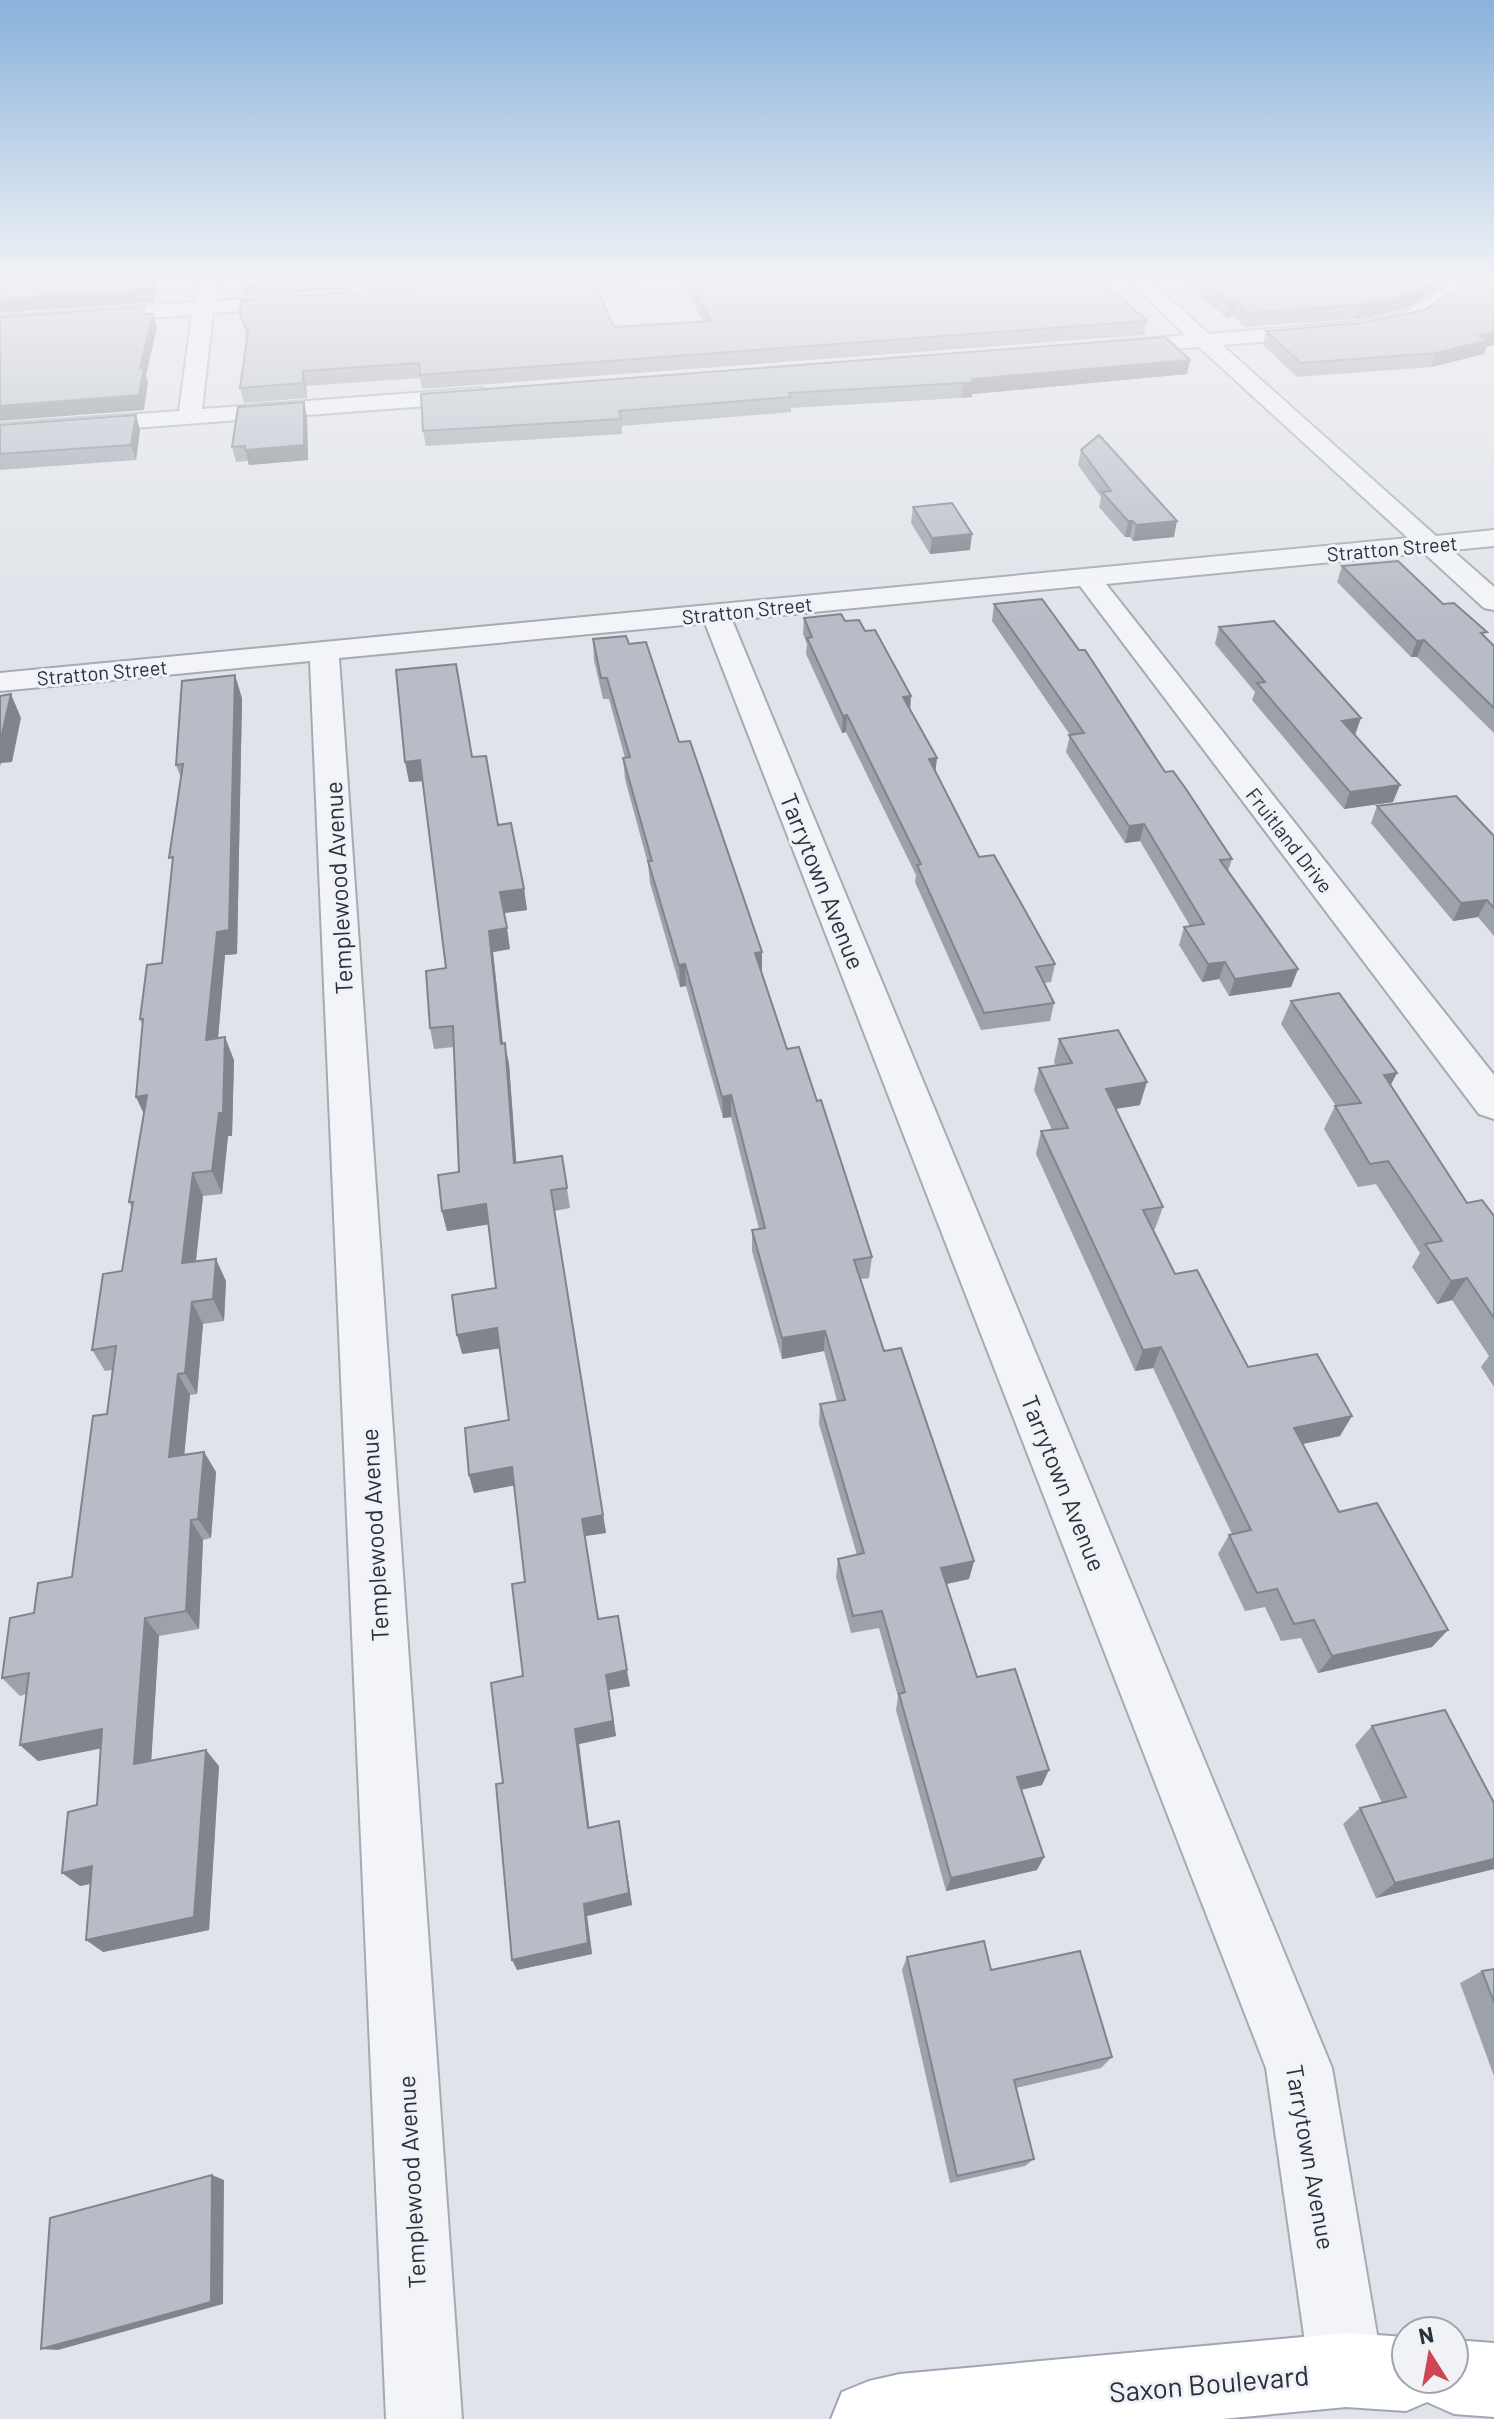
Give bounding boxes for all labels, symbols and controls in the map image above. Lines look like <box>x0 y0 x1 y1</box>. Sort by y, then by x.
street label: Stratton Street <box>1326 530 1458 566</box>
street label: Stratton Street <box>681 591 813 629</box>
street label: Stratton Street <box>36 654 168 690</box>
street label: Templewood Avenue <box>318 781 358 995</box>
street label: Fruitland Drive <box>1242 783 1338 897</box>
street label: Tarrytown Avenue <box>775 789 871 973</box>
street label: Tarrytown Avenue <box>1016 1391 1112 1575</box>
street label: Templewood Avenue <box>354 1428 394 1642</box>
street label: Tarrytown Avenue <box>1280 2062 1342 2252</box>
street label: Templewood Avenue <box>391 2075 431 2289</box>
north arrow <box>1390 2315 1470 2395</box>
text: N <box>1416 2320 1436 2349</box>
street label: Saxon Boulevard <box>1108 2357 1310 2409</box>

